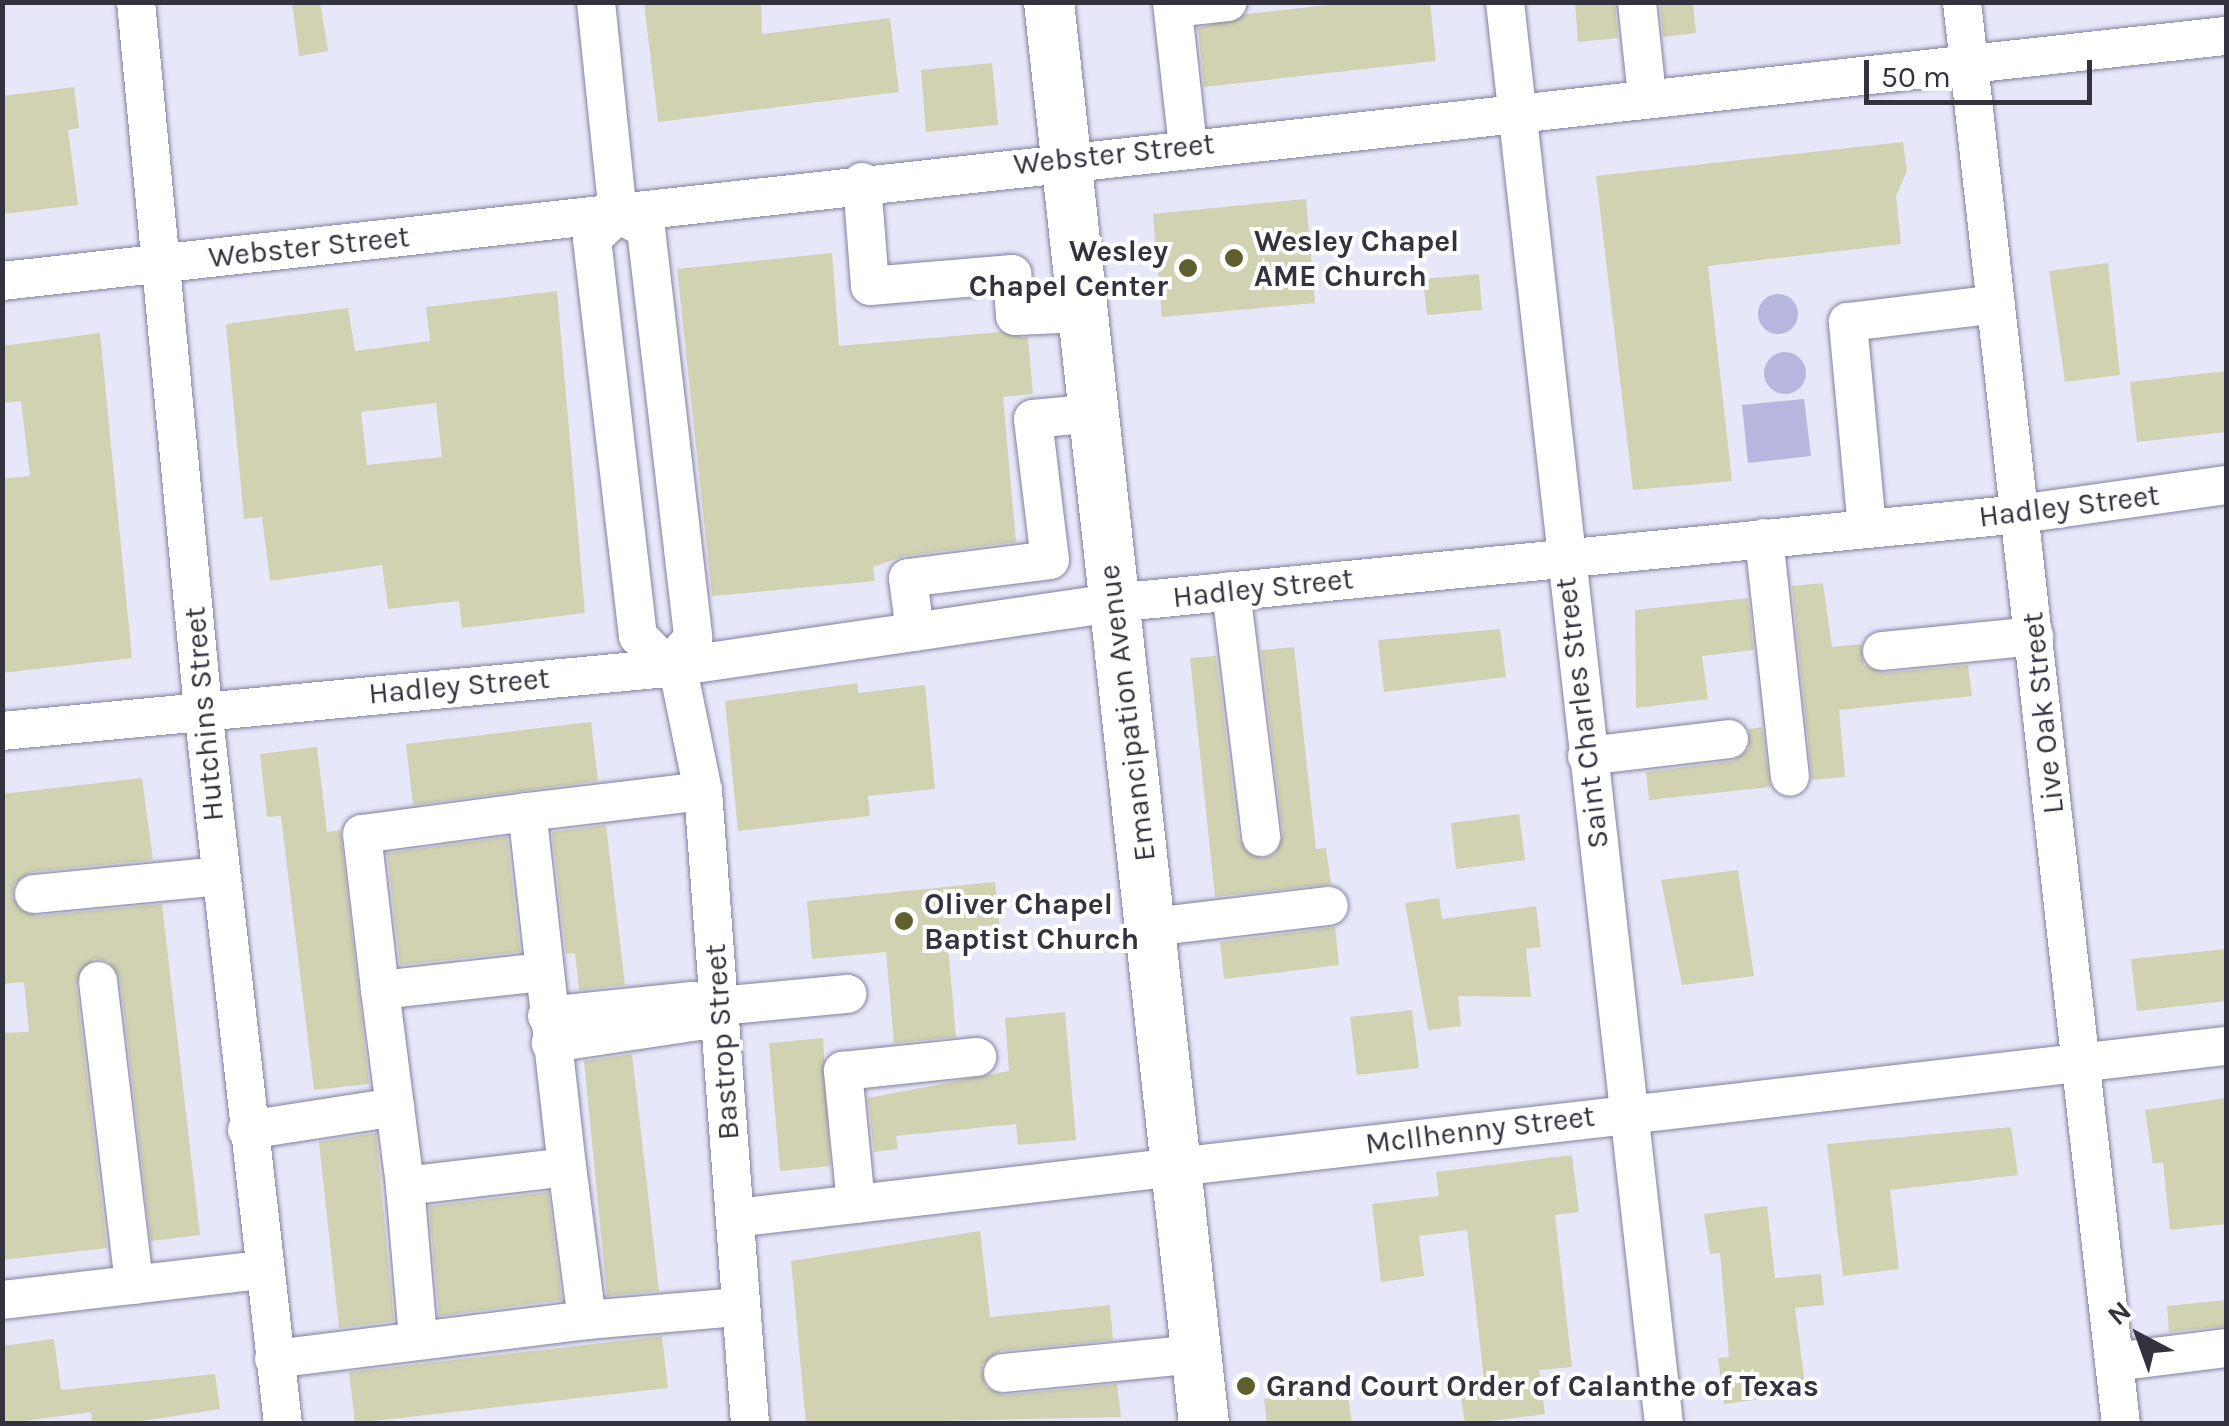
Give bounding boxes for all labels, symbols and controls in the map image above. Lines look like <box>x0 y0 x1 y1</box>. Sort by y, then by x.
scale bar <box>1869 40 2096 102</box>
text: 50 m <box>1881 59 1951 95</box>
street label: Webster Street <box>1012 126 1216 182</box>
street label: Webster Street <box>207 219 411 275</box>
place label: Wesley Chapel AME Church <box>1254 223 1459 294</box>
place label: Wesley Chapel Center <box>969 233 1168 304</box>
marker: Wesley Chapel AME Church <box>1223 247 1245 269</box>
marker: Wesley Chapel Center <box>1177 257 1199 279</box>
street label: Hadley Street <box>1977 477 2161 535</box>
street label: Hadley Street <box>1171 561 1355 615</box>
street label: Emancipation Avenue <box>1091 563 1163 863</box>
street label: Saint Charles Street <box>1547 575 1617 851</box>
street label: Hutchins Street <box>177 605 231 823</box>
street label: Live Oak Street <box>2014 610 2072 816</box>
street label: Hadley Street <box>367 660 551 712</box>
place label: Oliver Chapel Baptist Church <box>924 886 1139 956</box>
marker: Oliver Chapel Baptist Church <box>893 910 915 932</box>
street label: Bastrop Street <box>697 943 747 1141</box>
street label: McIlhenny Street <box>1363 1098 1597 1162</box>
north arrow <box>2089 1286 2189 1386</box>
text: N <box>2101 1294 2137 1332</box>
place label: Grand Court Order of Calanthe of Texas <box>1266 1368 1819 1404</box>
marker: Grand Court Order of Calanthe of Texas <box>1235 1375 1257 1397</box>

